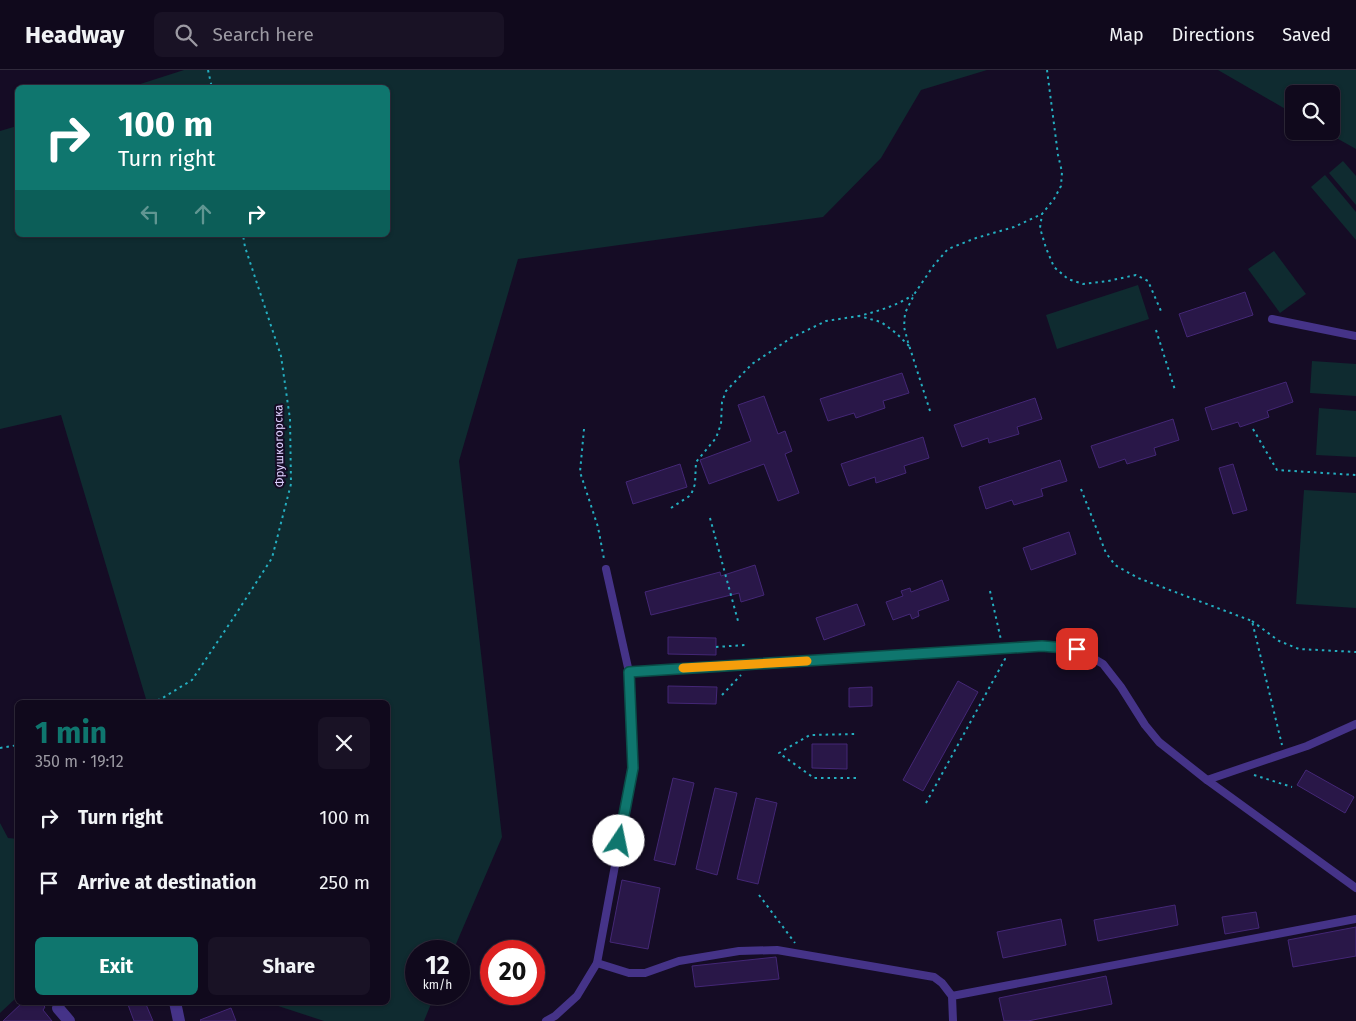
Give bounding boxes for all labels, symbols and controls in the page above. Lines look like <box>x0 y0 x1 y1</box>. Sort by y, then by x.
search box <box>154 12 504 57</box>
text: Headway <box>25 21 124 49</box>
icon: search <box>172 21 200 49</box>
text: Search here <box>212 23 314 46</box>
text: Map <box>1109 24 1144 46</box>
text: Directions <box>1172 24 1254 46</box>
text: Saved <box>1282 24 1331 46</box>
map controls <box>1285 85 1340 140</box>
button: search <box>1285 85 1340 140</box>
text: 100 m <box>118 103 213 145</box>
icon: right <box>35 105 100 170</box>
text: Turn right <box>118 145 215 172</box>
icon: left <box>136 200 164 228</box>
icon: ahead <box>189 200 217 228</box>
icon: right <box>242 200 270 228</box>
street label: Фрушкогорска <box>271 404 287 488</box>
pin <box>1056 628 1098 670</box>
icon: arrive <box>1063 635 1091 663</box>
text: 1 min <box>35 715 107 751</box>
button: close <box>318 717 370 769</box>
text: 350 m · 19:12 <box>35 752 124 771</box>
icon: right <box>35 804 63 832</box>
text: Turn right <box>78 806 163 829</box>
text: 100 m <box>319 806 370 829</box>
position arrow <box>592 814 644 866</box>
icon: arrive <box>35 869 63 897</box>
text: Arrive at destination <box>78 871 257 894</box>
text: 250 m <box>319 871 370 894</box>
button: Exit <box>35 937 198 995</box>
button: Share <box>208 937 370 995</box>
speed limit sign: 20 <box>480 940 545 1005</box>
text: 12 <box>425 951 450 981</box>
text: km/h <box>423 978 452 992</box>

